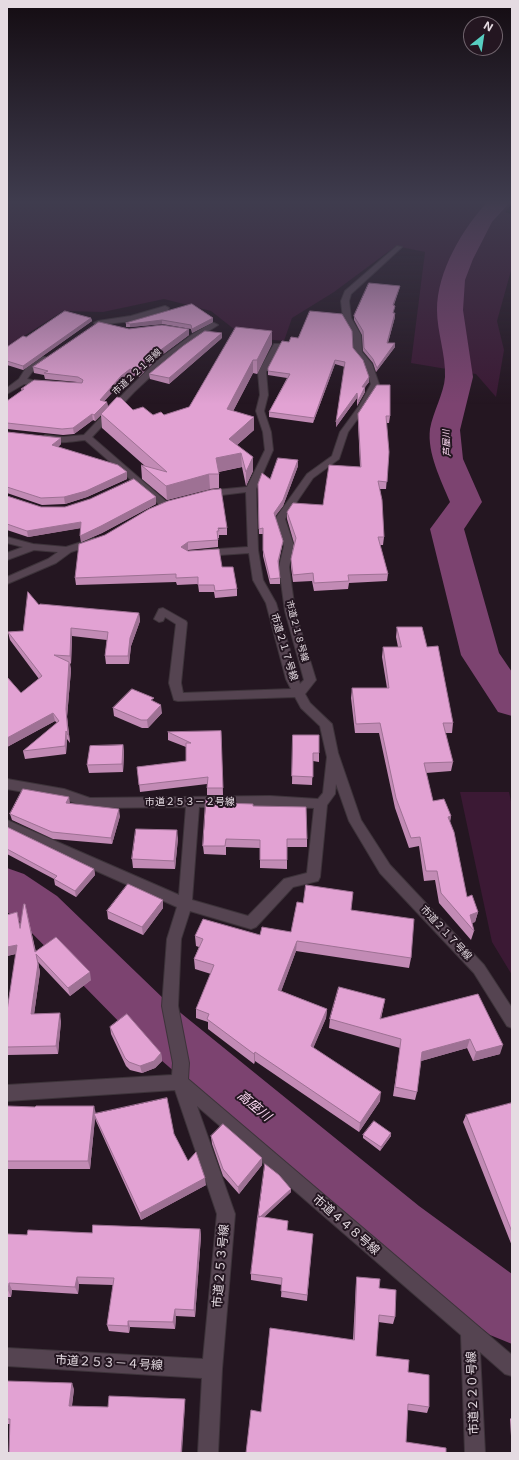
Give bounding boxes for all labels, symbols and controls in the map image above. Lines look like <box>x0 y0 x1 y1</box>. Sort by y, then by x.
north arrow <box>463 16 503 56</box>
text: N <box>481 18 496 35</box>
street label: 市道２２１号線 <box>110 347 164 397</box>
water label: 芦屋川 <box>441 429 453 457</box>
street label: 市道２１８号線 <box>284 599 310 663</box>
street label: 市道２１７号線 <box>268 612 300 682</box>
street label: 市道２５３－２号線 <box>145 796 235 808</box>
street label: 市道２１７号線 <box>418 903 474 963</box>
water label: 高座川 <box>234 1087 274 1125</box>
street label: 市道４４８号線 <box>310 1192 382 1258</box>
street label: 市道２５３号線 <box>210 1224 232 1308</box>
street label: 市道２２０号線 <box>464 1351 482 1435</box>
street label: 市道２５３－４号線 <box>55 1353 163 1373</box>

